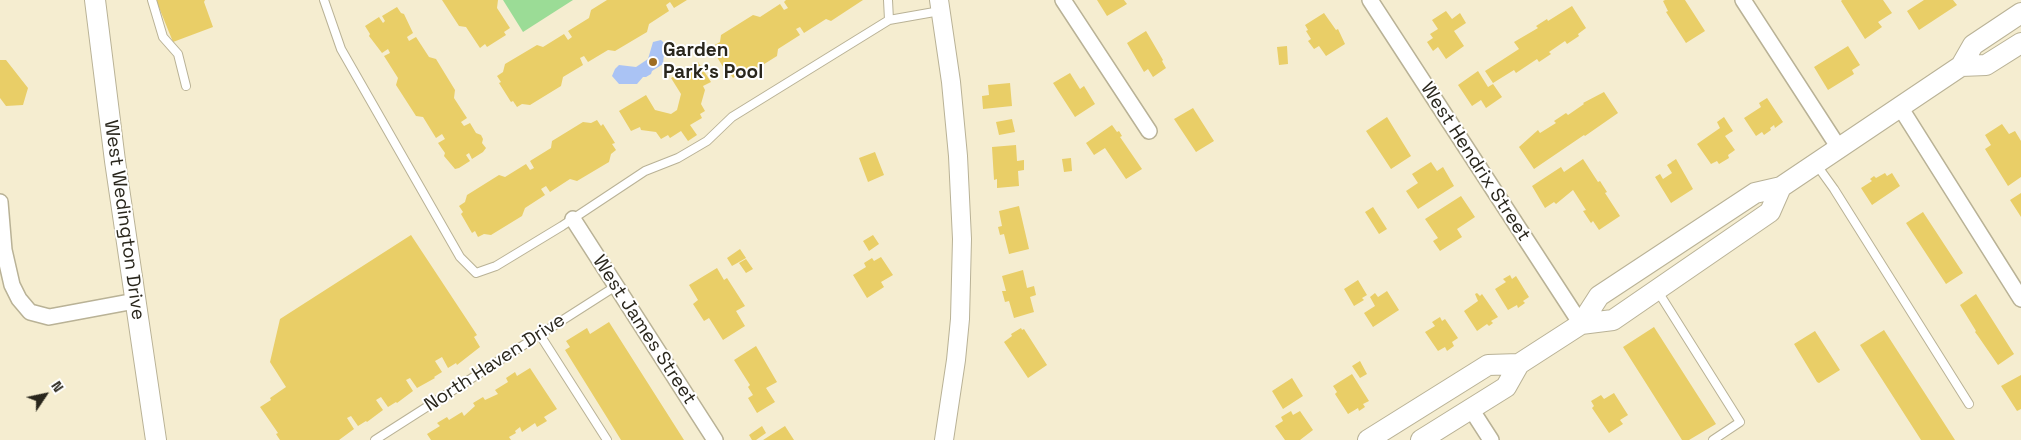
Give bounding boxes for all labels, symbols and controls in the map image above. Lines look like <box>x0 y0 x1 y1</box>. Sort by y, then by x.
place label: Garden Park's Pool <box>663 40 763 84</box>
marker: Garden Park's Pool <box>647 56 659 68</box>
street label: West Hendrix Street <box>1415 78 1535 246</box>
street label: West Wedington Drive <box>99 119 149 321</box>
street label: West James Street <box>587 251 701 409</box>
street label: North Haven Drive <box>421 309 569 417</box>
north arrow <box>20 370 70 420</box>
text: N <box>47 378 68 396</box>

